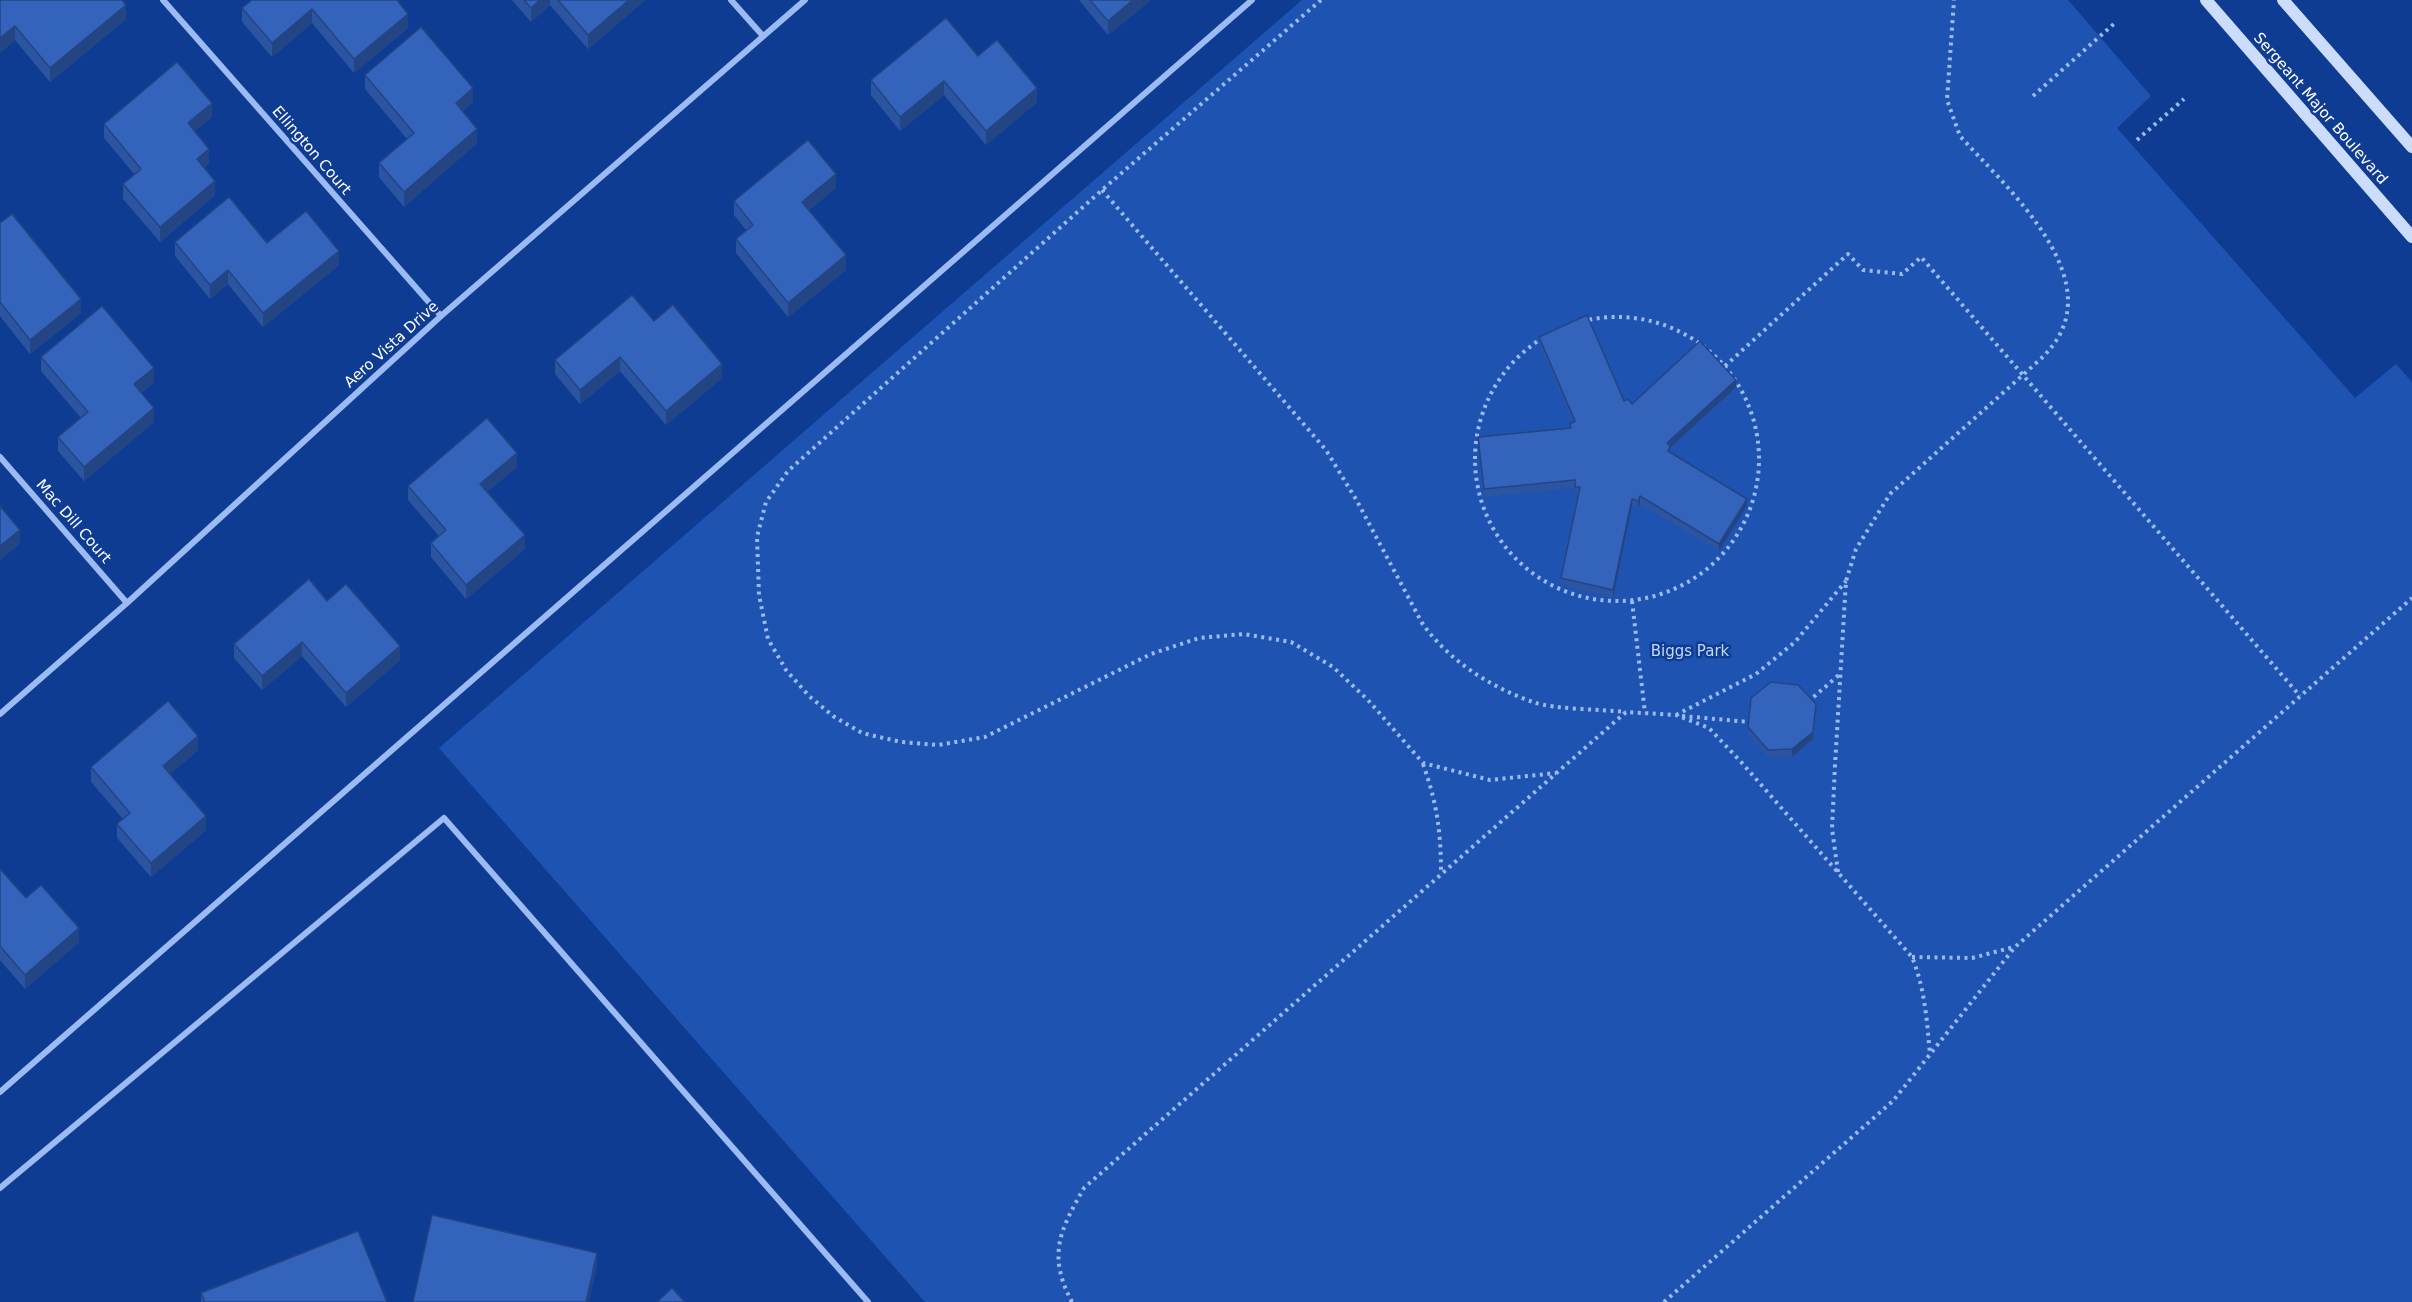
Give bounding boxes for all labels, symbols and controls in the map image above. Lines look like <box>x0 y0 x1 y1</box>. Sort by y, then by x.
street label: Sergeant Major Boulevard <box>2249 30 2391 188</box>
street label: Ellington Court <box>268 103 354 199</box>
street label: Aero Vista Drive <box>341 298 443 392</box>
street label: Mac Dill Court <box>32 476 114 568</box>
park label: Biggs Park <box>1651 643 1729 661</box>

